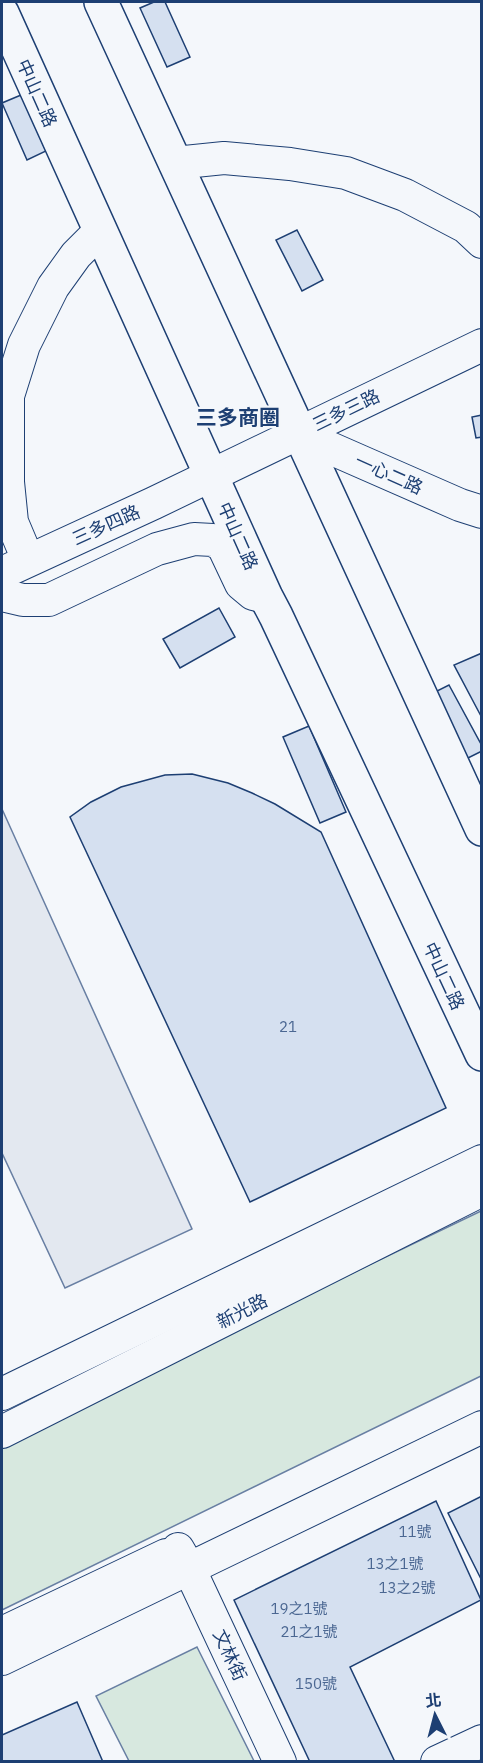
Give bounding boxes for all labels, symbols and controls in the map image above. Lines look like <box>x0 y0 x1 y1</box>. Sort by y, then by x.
street label: 中山二路 <box>12 55 62 131</box>
street label: 三多三路 <box>309 384 383 436</box>
district label: 三多商圈 <box>196 403 280 431</box>
street label: 一心二路 <box>351 449 427 499</box>
street label: 中山二路 <box>213 498 263 574</box>
street label: 三多四路 <box>68 500 144 550</box>
street label: 中山二路 <box>418 939 470 1013</box>
house number: 21 <box>279 1017 297 1036</box>
street label: 新光路 <box>213 1288 271 1334</box>
house number: 11號 <box>398 1522 432 1541</box>
house number: 13之1號 <box>366 1554 424 1573</box>
house number: 13之2號 <box>378 1578 436 1597</box>
house number: 19之1號 <box>270 1599 328 1618</box>
house number: 21之1號 <box>280 1622 338 1641</box>
street label: 文林街 <box>208 1626 252 1684</box>
house number: 150號 <box>295 1674 337 1693</box>
north arrow <box>405 1685 465 1745</box>
text: 北 <box>424 1689 442 1711</box>

